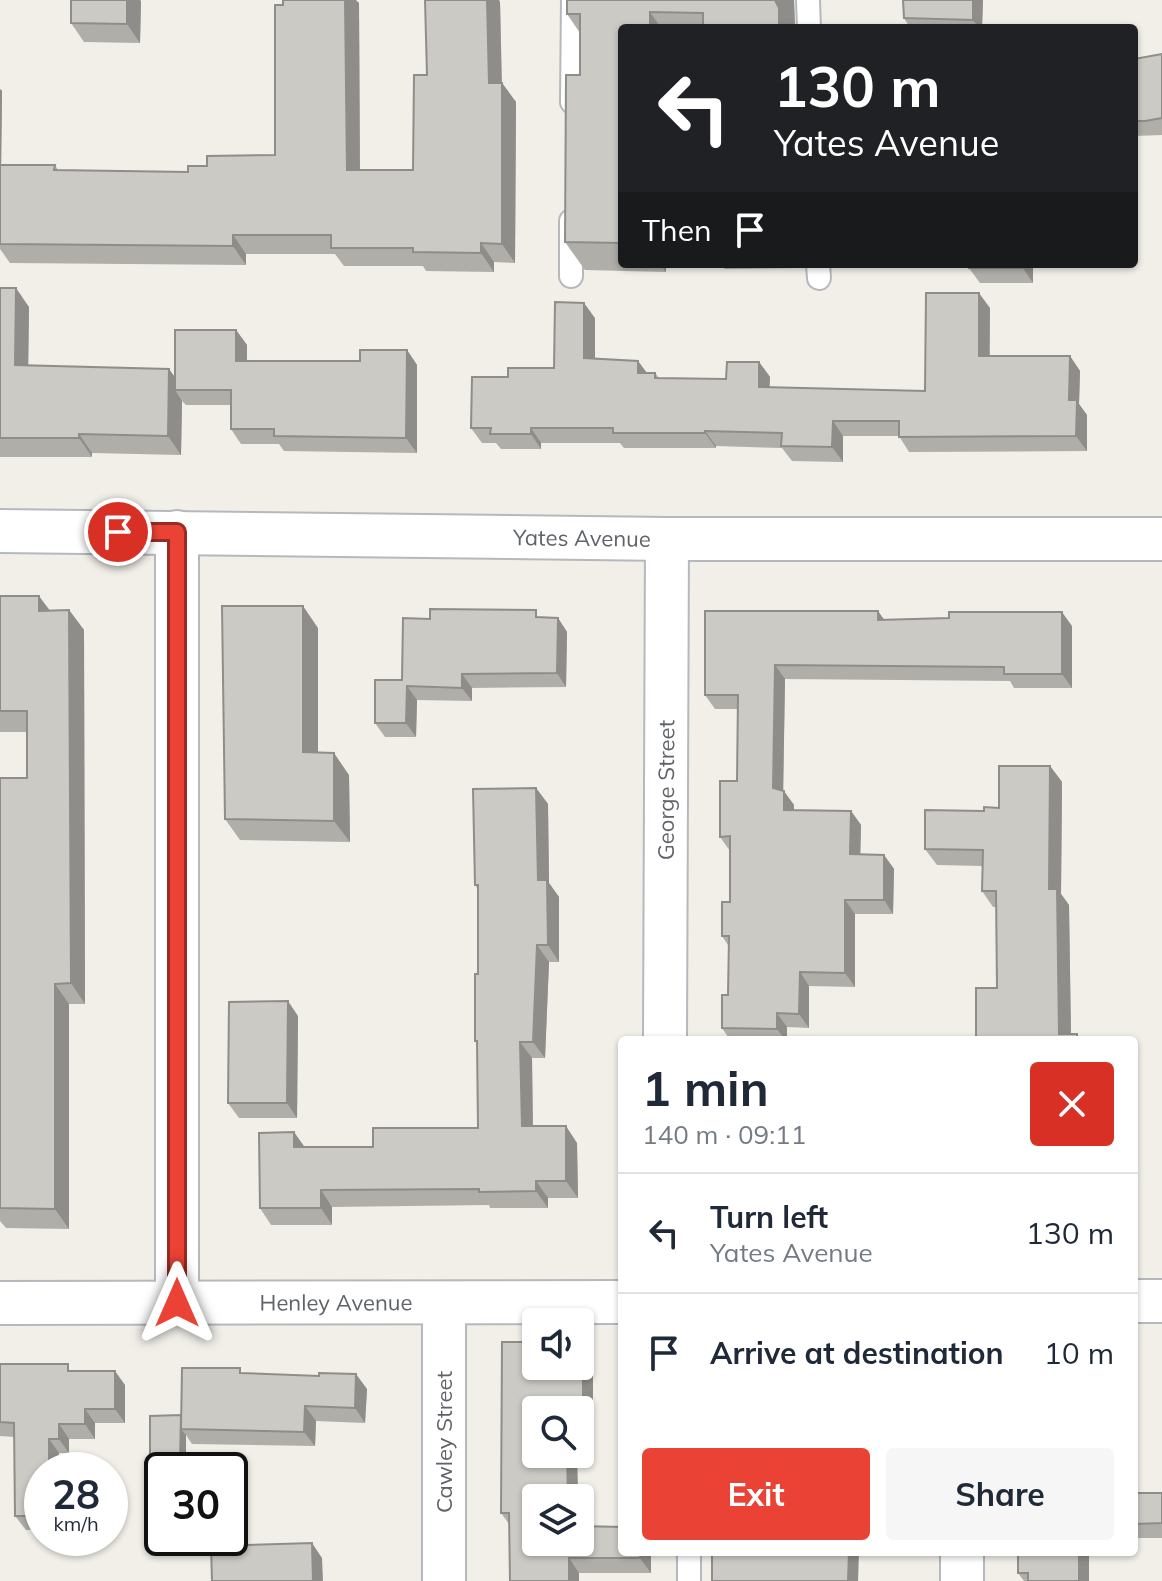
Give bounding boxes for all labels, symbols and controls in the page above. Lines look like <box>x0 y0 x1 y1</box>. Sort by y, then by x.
text: 130 m <box>774 51 941 121</box>
icon: left <box>642 56 746 160</box>
text: Yates Avenue <box>774 120 999 165</box>
icon: arrive <box>728 208 772 252</box>
text: Then <box>642 211 712 249</box>
pin <box>84 498 152 566</box>
icon: arrive <box>96 510 140 554</box>
street label: Yates Avenue <box>512 523 651 553</box>
street label: George Street <box>652 719 680 860</box>
text: 1 min <box>642 1058 769 1118</box>
button: close <box>1030 1062 1114 1146</box>
text: 140 m · 09:11 <box>642 1118 806 1151</box>
text: Turn left <box>710 1198 828 1236</box>
icon: left <box>642 1211 686 1255</box>
text: 130 m <box>1026 1214 1114 1252</box>
text: Yates Avenue <box>710 1236 873 1269</box>
position arrow <box>135 1261 219 1345</box>
street label: Henley Avenue <box>260 1288 412 1317</box>
map controls <box>522 1308 594 1556</box>
button: sound <box>522 1308 594 1380</box>
icon: arrive <box>642 1331 686 1375</box>
text: Arrive at destination <box>710 1334 1004 1372</box>
text: 10 m <box>1044 1334 1114 1372</box>
street label: Cawley Street <box>430 1371 458 1513</box>
button: search <box>522 1396 594 1468</box>
button: Exit <box>642 1448 870 1540</box>
button: Share <box>886 1448 1114 1540</box>
speed limit sign: 30 <box>144 1452 248 1556</box>
text: 28 <box>52 1469 100 1519</box>
button: layers <box>522 1484 594 1556</box>
text: km/h <box>53 1511 99 1536</box>

